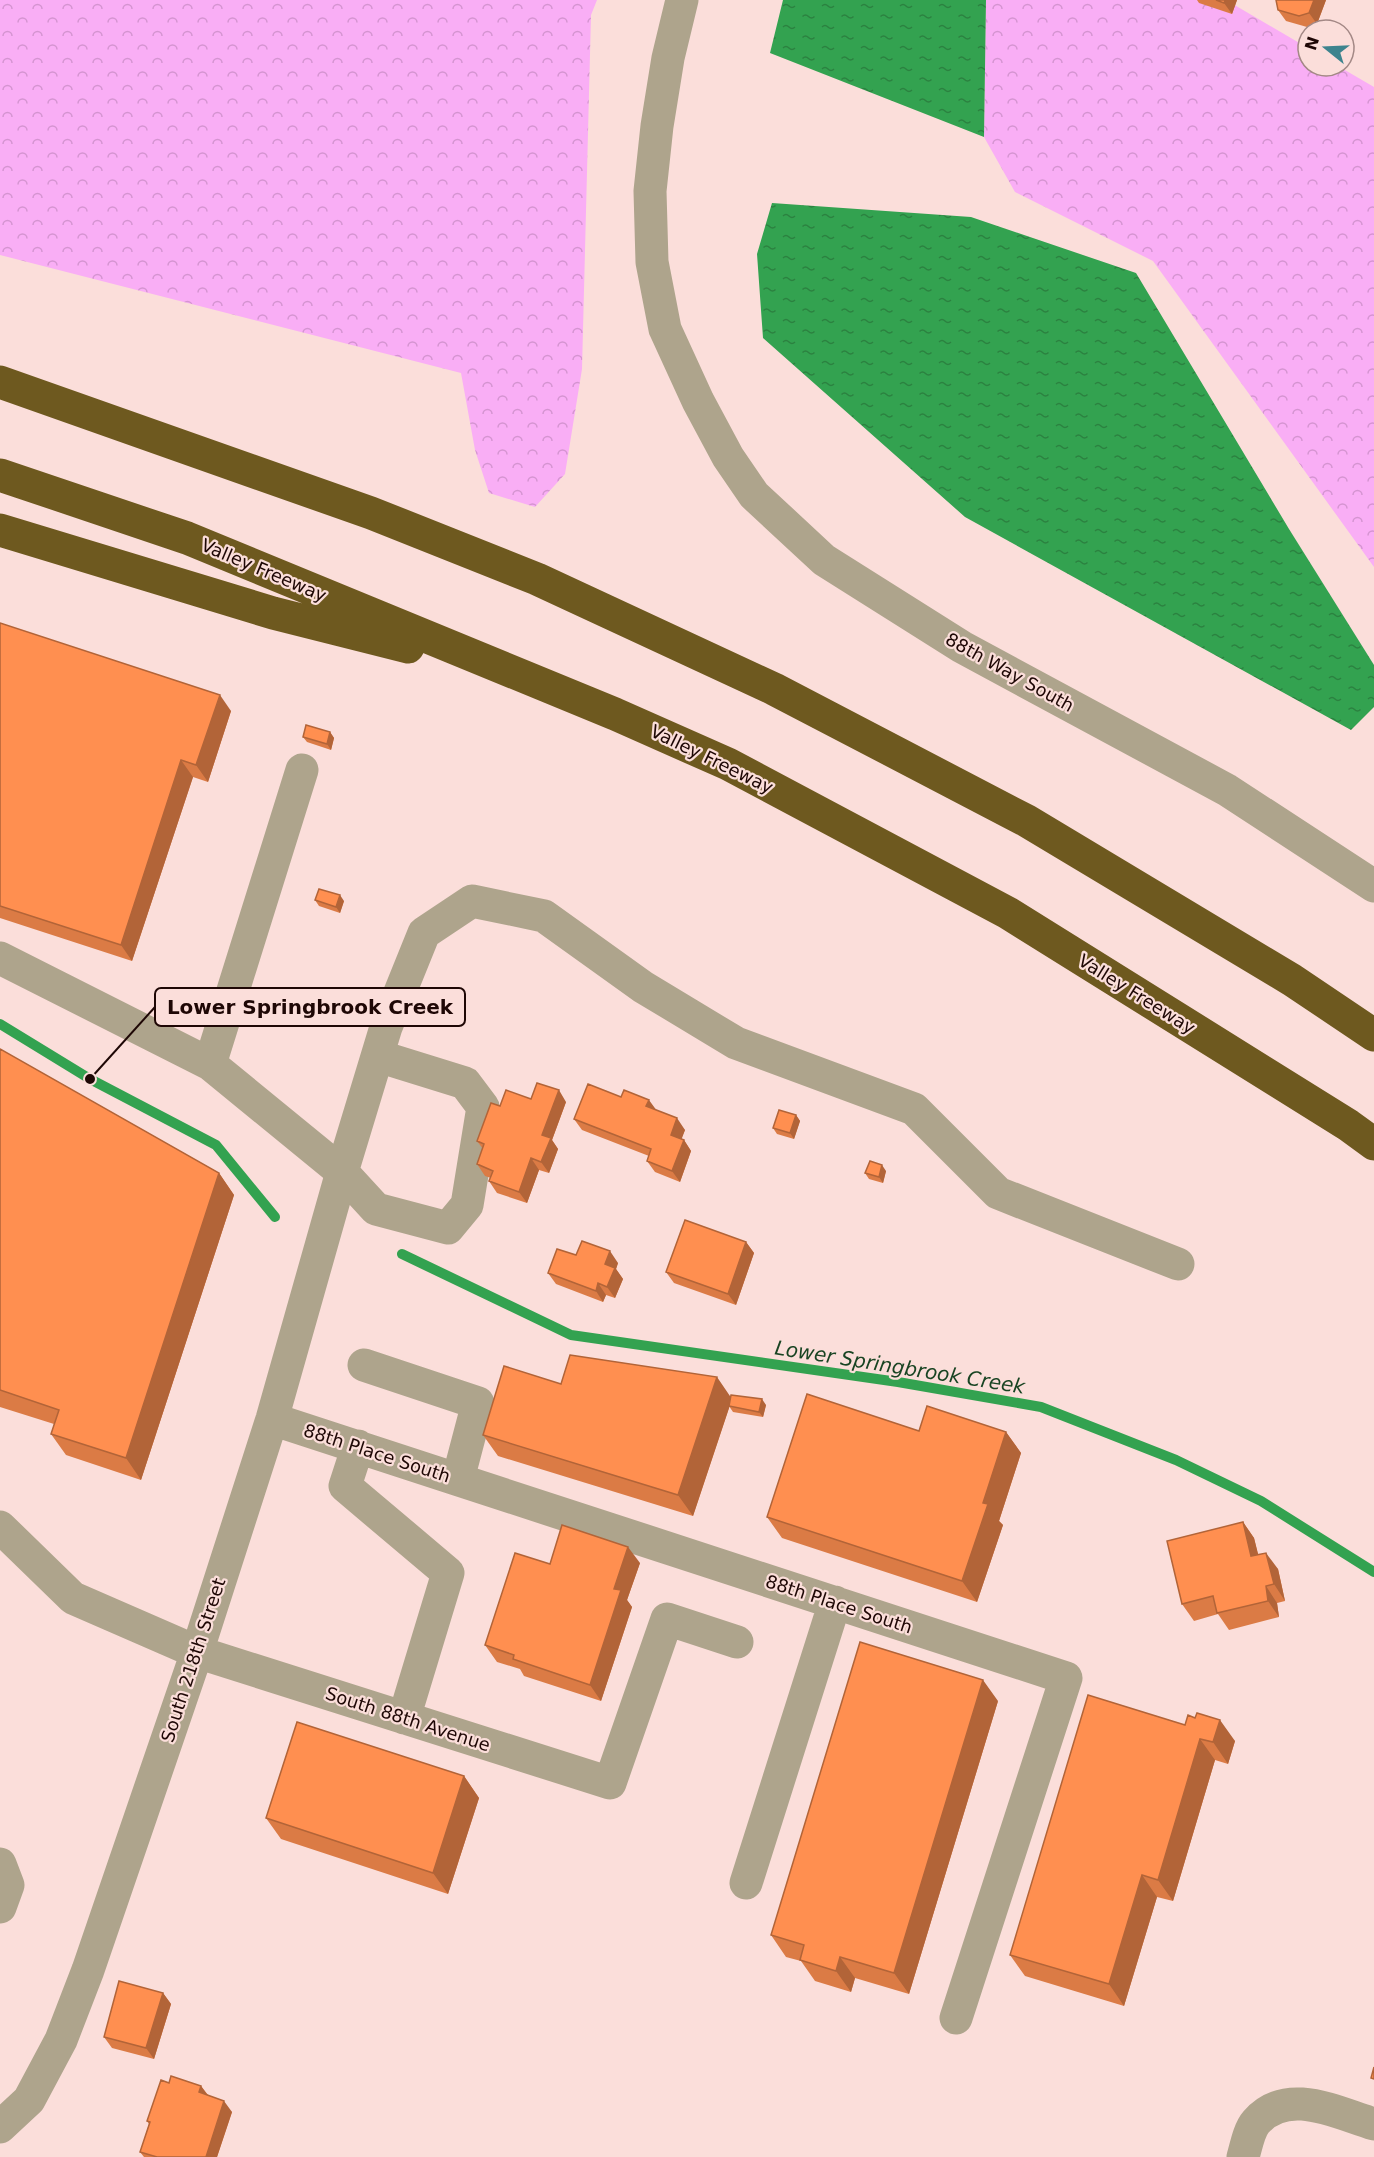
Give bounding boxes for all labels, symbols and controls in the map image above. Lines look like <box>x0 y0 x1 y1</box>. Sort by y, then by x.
north arrow <box>1296 18 1356 78</box>
text: N <box>1301 34 1323 53</box>
street label: Valley Freeway <box>198 534 330 606</box>
street label: 88th Way South <box>942 628 1078 716</box>
street label: Valley Freeway <box>647 720 777 798</box>
street label: Valley Freeway <box>1075 950 1200 1039</box>
callout: Lower Springbrook Creek <box>155 988 465 1026</box>
text: Lower Springbrook Creek <box>167 995 454 1019</box>
water label: Lower Springbrook Creek <box>773 1335 1028 1399</box>
street label: 88th Place South <box>301 1419 453 1487</box>
street label: 88th Place South <box>763 1570 915 1638</box>
street label: South 218th Street <box>157 1575 229 1745</box>
street label: South 88th Avenue <box>323 1682 493 1756</box>

